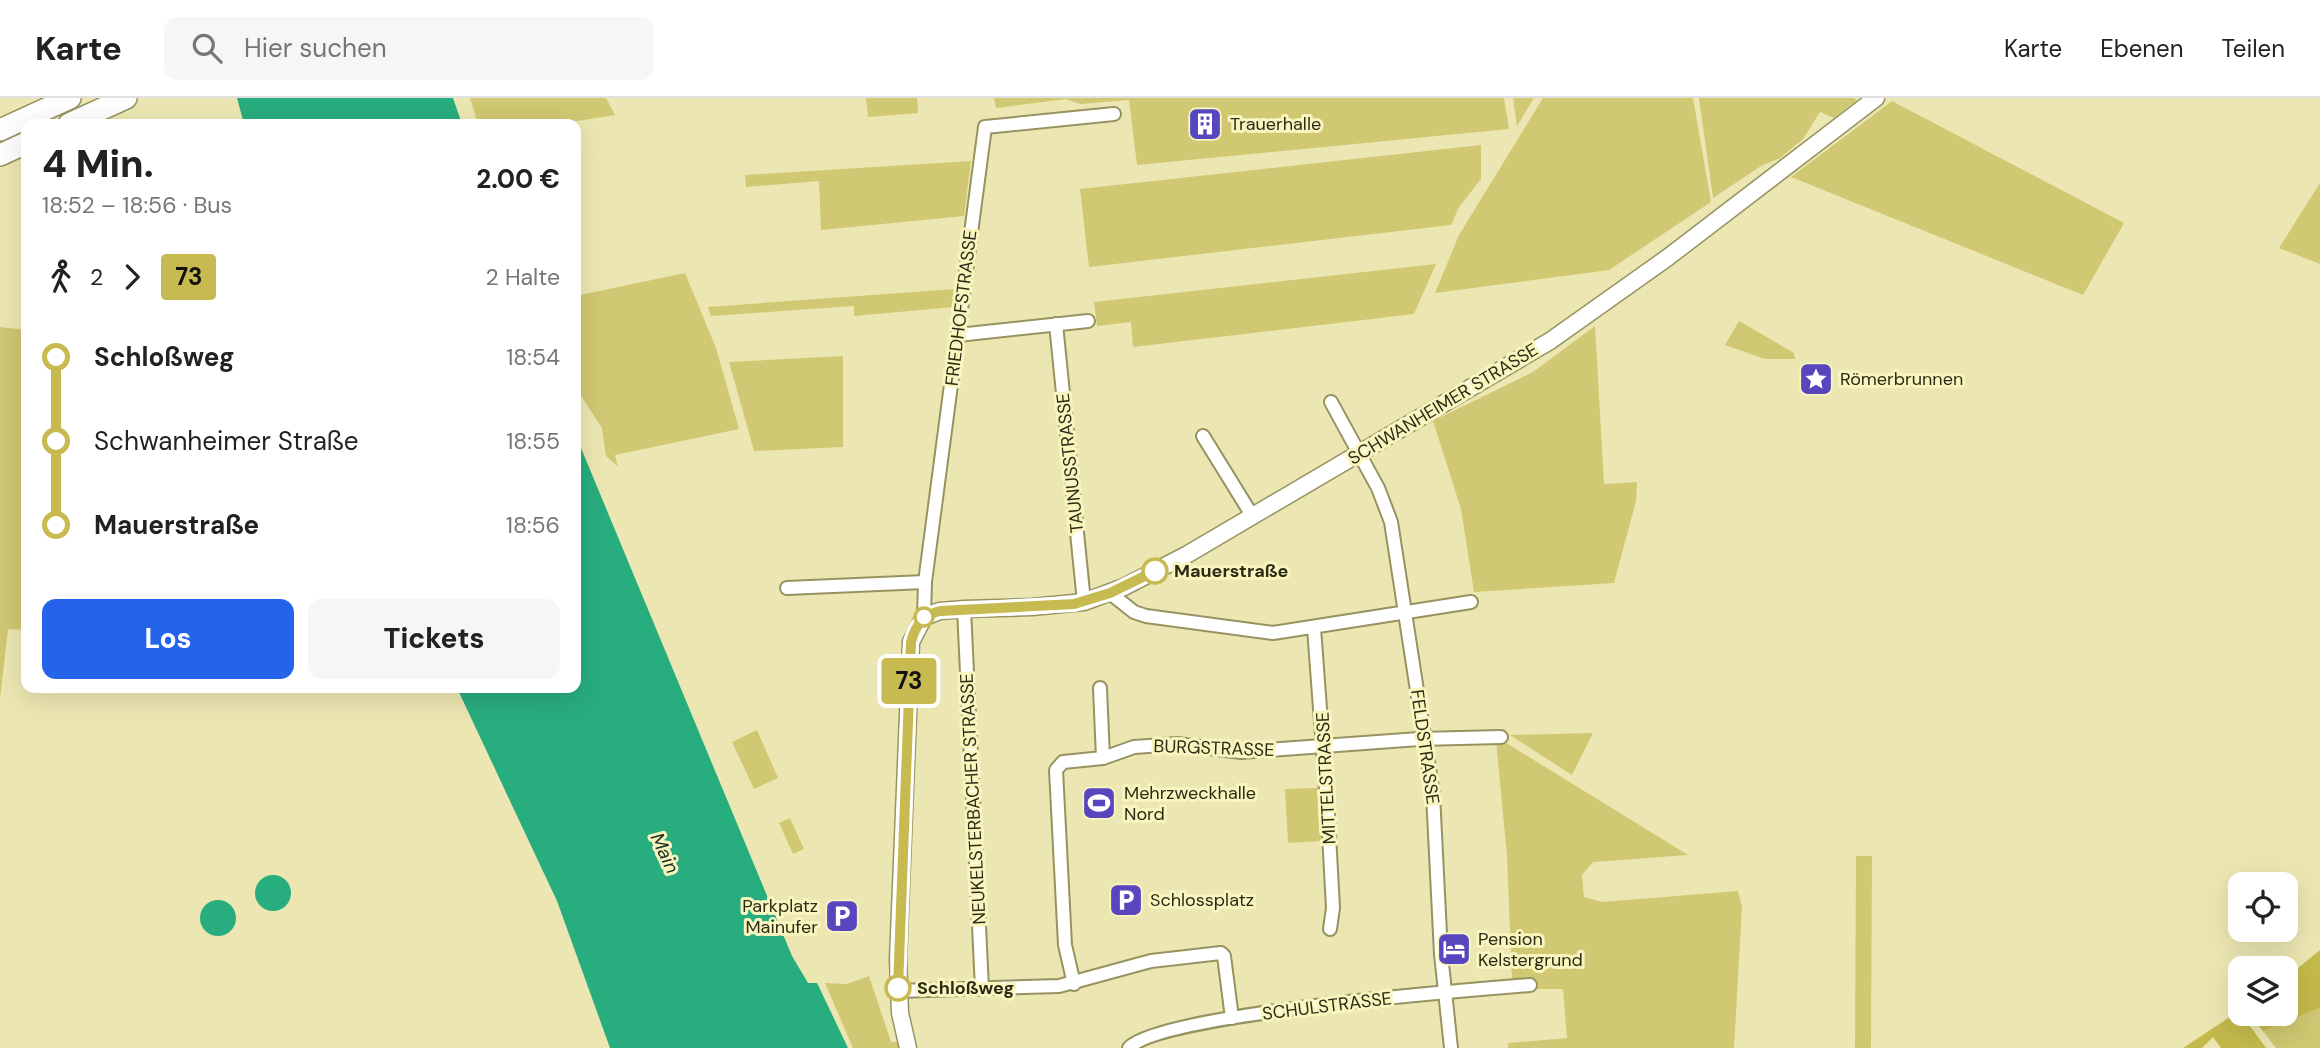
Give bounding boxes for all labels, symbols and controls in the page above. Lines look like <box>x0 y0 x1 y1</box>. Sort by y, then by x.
search box <box>164 17 654 80</box>
text: Karte <box>35 27 122 70</box>
icon: search <box>188 29 226 67</box>
text: Hier suchen <box>244 31 387 65</box>
text: Karte <box>2004 33 2062 64</box>
text: Ebenen <box>2100 33 2184 64</box>
text: Teilen <box>2222 33 2285 64</box>
building icon: Trauerhalle <box>1186 105 1224 143</box>
place label: Trauerhalle <box>1230 112 1321 136</box>
text: 4 Min. <box>42 139 153 189</box>
text: 2.00 € <box>476 162 560 196</box>
text: 18:52 – 18:56 · Bus <box>42 190 232 220</box>
street label: FRIEDHOFSTRASSE <box>940 229 982 387</box>
icon: walk <box>42 258 80 296</box>
icon: forward <box>113 258 151 296</box>
text: 73 <box>175 261 202 292</box>
text: 2 <box>90 262 103 292</box>
text: 2 Halte <box>486 262 560 292</box>
street label: SCHWANHEIMER STRASSE <box>1344 338 1542 470</box>
text: Schloßweg <box>94 340 235 374</box>
text: 18:54 <box>506 342 560 372</box>
place icon: Römerbrunnen <box>1797 360 1835 398</box>
place label: Römerbrunnen <box>1840 367 1963 391</box>
street label: TAUNUSSTRASSE <box>1051 392 1089 534</box>
text: Schwanheimer Straße <box>94 424 358 458</box>
text: 18:55 <box>506 426 560 456</box>
text: Mauerstraße <box>94 508 259 542</box>
text: 18:56 <box>506 510 560 540</box>
marker: Mauerstraße <box>1142 558 1168 584</box>
place label: Mauerstraße <box>1174 559 1289 583</box>
button: Los <box>42 599 294 679</box>
button: Tickets <box>308 599 560 679</box>
unlabelled marker <box>914 607 934 627</box>
line badge: 73 <box>878 658 940 704</box>
text: 73 <box>895 665 923 696</box>
street label: NEUKELSTERBACHER STRASSE <box>954 673 992 925</box>
street label: FELDSTRASSE <box>1405 688 1445 806</box>
street label: MITTELSTRASSE <box>1311 711 1341 845</box>
street label: BURGSTRASSE <box>1153 734 1275 762</box>
place label: Mehrzweckhalle Nord <box>1124 781 1256 826</box>
sports icon: Mehrzweckhalle Nord <box>1080 784 1118 822</box>
water label: Main <box>645 829 685 877</box>
map controls <box>2228 872 2298 1026</box>
button: locate <box>2228 872 2298 942</box>
parking icon: Schlossplatz <box>1107 881 1145 919</box>
place label: Schlossplatz <box>1150 888 1254 912</box>
place label: Parkplatz Mainufer <box>742 894 818 939</box>
parking icon: Parkplatz Mainufer <box>823 897 861 935</box>
place label: Pension Kelstergrund <box>1478 927 1583 972</box>
hotel icon: Pension Kelstergrund <box>1435 930 1473 968</box>
button: layers <box>2228 956 2298 1026</box>
marker: Schloßweg <box>885 975 911 1001</box>
place label: Schloßweg <box>917 976 1014 1000</box>
street label: SCHULSTRASSE <box>1261 986 1393 1026</box>

